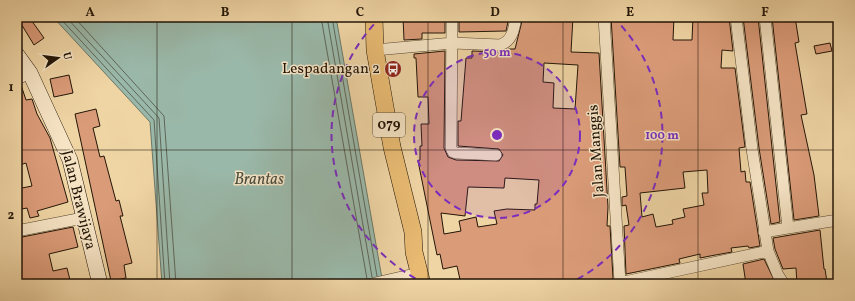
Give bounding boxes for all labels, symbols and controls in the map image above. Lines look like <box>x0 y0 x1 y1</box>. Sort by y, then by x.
text: A <box>85 4 95 22</box>
text: B <box>221 4 230 22</box>
text: C <box>356 4 364 22</box>
text: D <box>490 4 500 22</box>
text: E <box>626 4 634 22</box>
text: F <box>761 4 769 22</box>
north arrow <box>38 38 78 78</box>
text: 50 m <box>483 45 511 61</box>
text: U <box>58 50 75 62</box>
place label: Lespadangan 2 <box>282 59 380 80</box>
bus stop icon: Lespadangan 2 <box>383 59 403 79</box>
text: 1 <box>8 79 14 97</box>
street label: Jalan Manggis <box>583 104 611 198</box>
road number: 079 <box>373 113 405 137</box>
centre of rings <box>490 128 504 142</box>
text: 100 m <box>645 128 679 144</box>
street label: Jalan Brawijaya <box>55 148 101 252</box>
water label: Brantas <box>234 169 284 191</box>
text: 2 <box>8 207 15 225</box>

